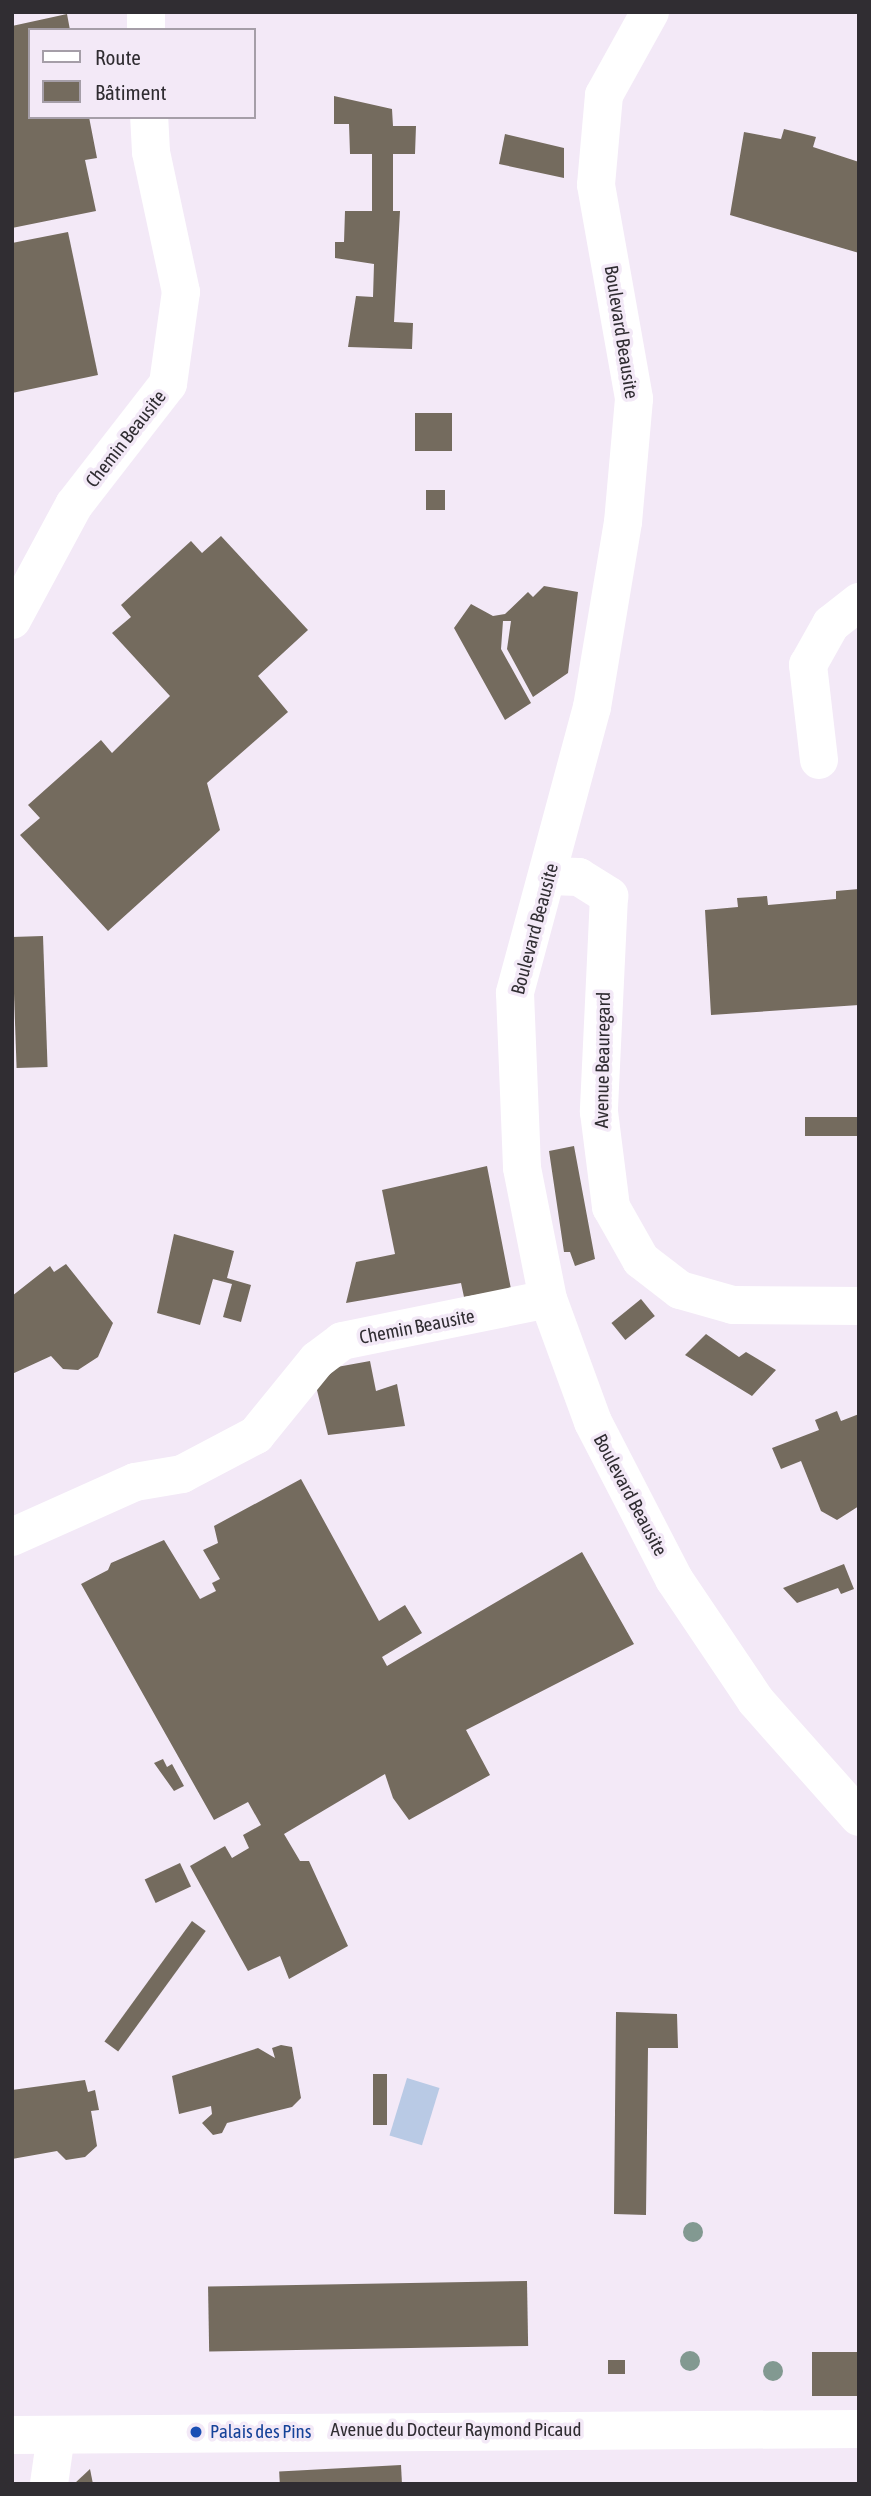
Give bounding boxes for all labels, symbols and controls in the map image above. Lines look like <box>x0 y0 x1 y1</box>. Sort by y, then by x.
legend <box>28 28 256 119</box>
text: Route <box>95 45 141 69</box>
text: Bâtiment <box>95 80 166 104</box>
street label: Boulevard Beausite <box>599 264 643 400</box>
street label: Chemin Beausite <box>81 386 171 492</box>
street label: Boulevard Beausite <box>507 861 563 997</box>
street label: Avenue Beauregard <box>590 992 616 1128</box>
street label: Chemin Beausite <box>357 1305 477 1349</box>
street label: Boulevard Beausite <box>588 1430 672 1560</box>
street label: Avenue du Docteur Raymond Picaud <box>331 2419 581 2441</box>
place label: Palais des Pins <box>210 2421 311 2443</box>
marker: Palais des Pins <box>188 2424 204 2440</box>

